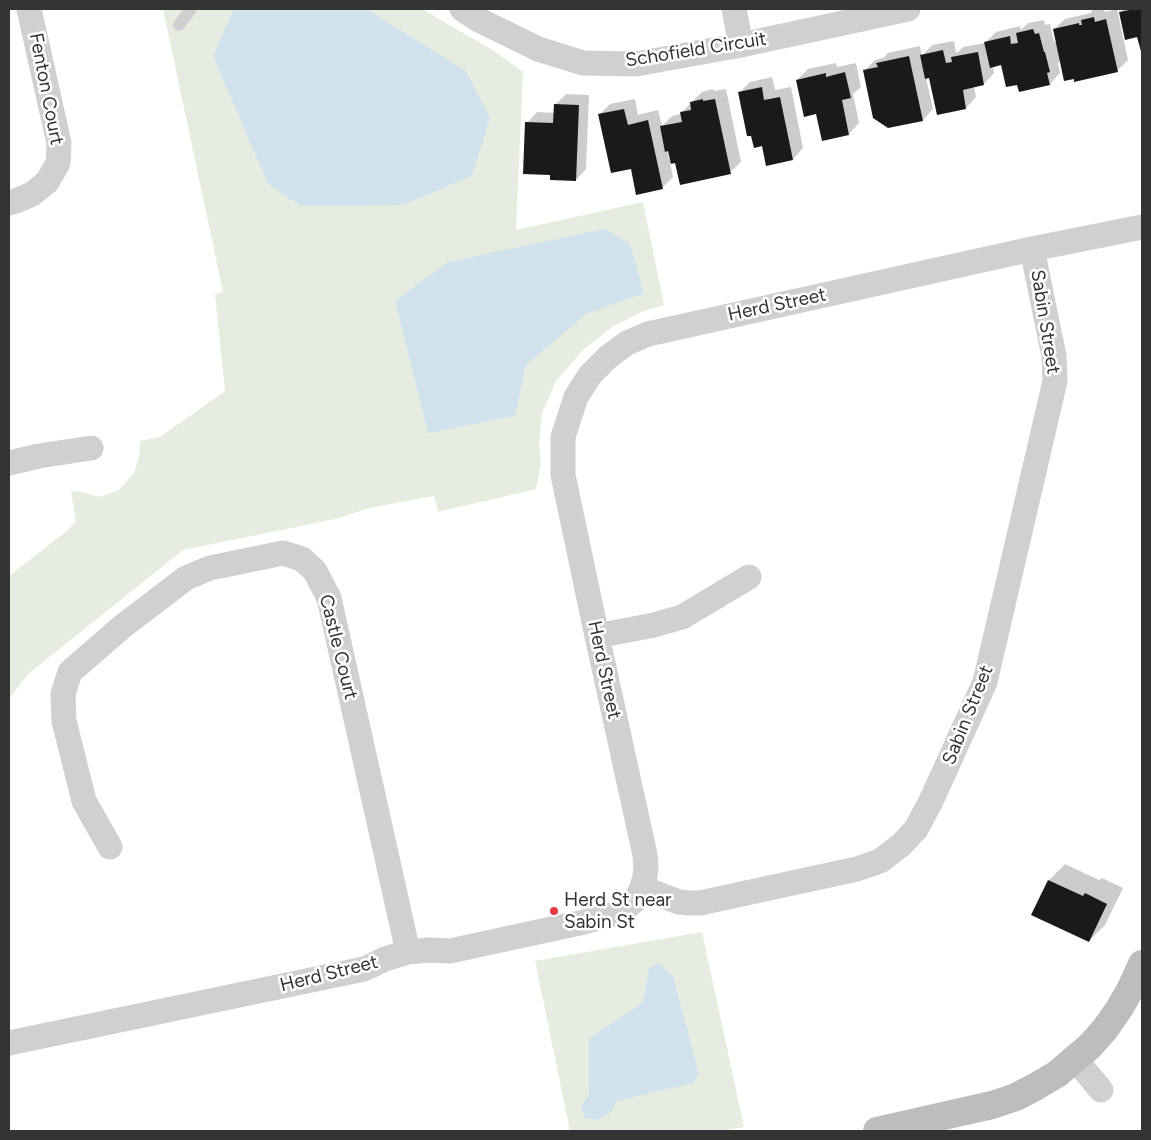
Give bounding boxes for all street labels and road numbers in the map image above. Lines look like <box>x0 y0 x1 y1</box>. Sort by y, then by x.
street label: Schofield Circuit <box>624 28 768 72</box>
street label: Fenton Court <box>24 31 68 147</box>
street label: Sabin Street <box>1025 268 1065 376</box>
street label: Herd Street <box>726 283 828 327</box>
street label: Castle Court <box>314 592 362 702</box>
street label: Herd Street <box>582 619 626 721</box>
street label: Sabin Street <box>938 662 998 768</box>
street label: Herd Street <box>278 951 380 997</box>

